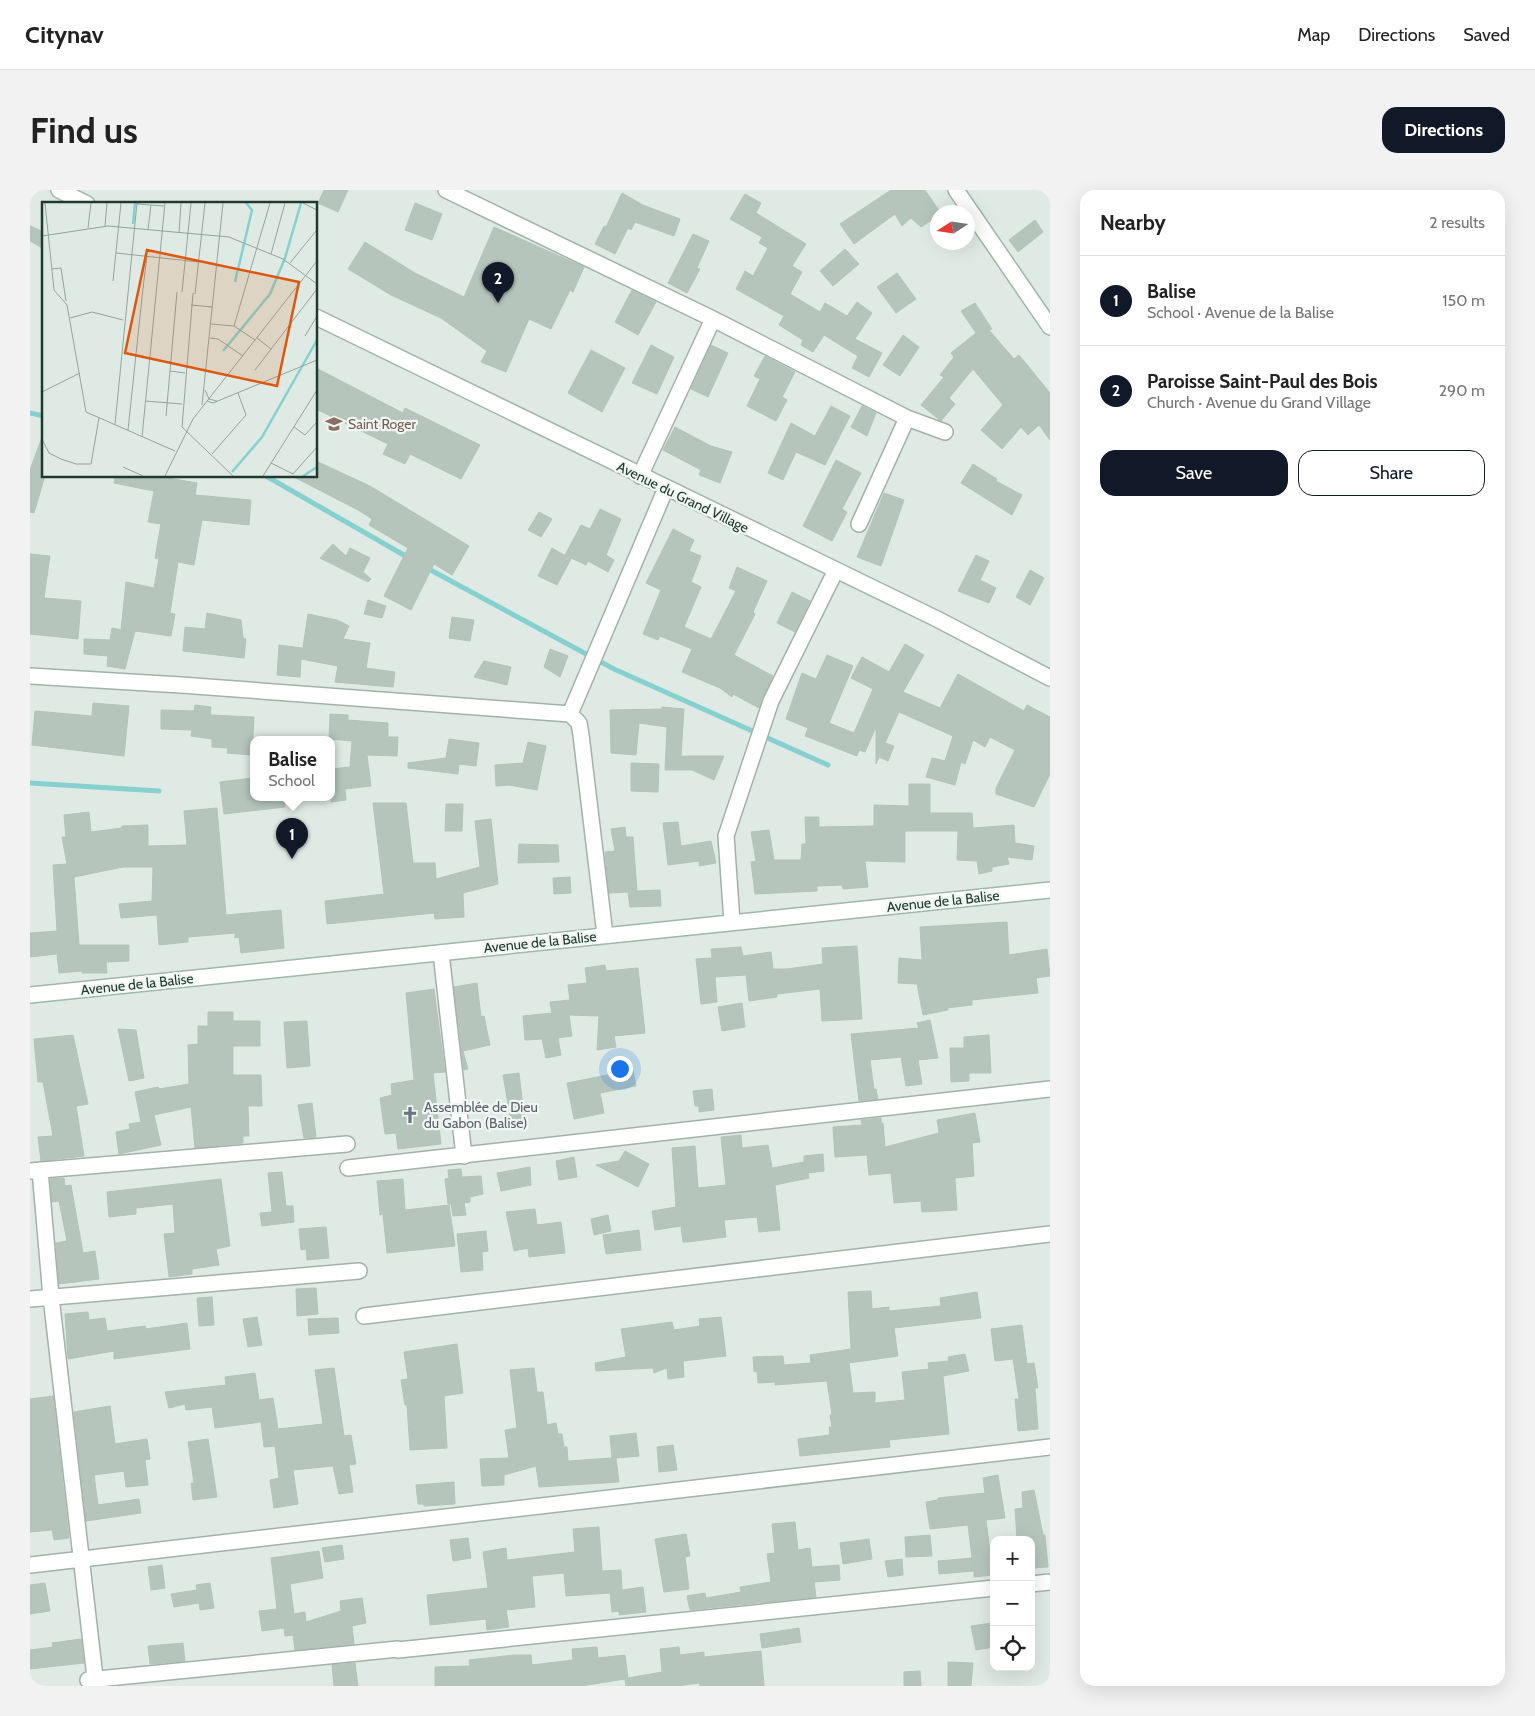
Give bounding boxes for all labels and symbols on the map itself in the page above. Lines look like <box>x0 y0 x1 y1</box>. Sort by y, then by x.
inset map <box>42 202 318 478</box>
north arrow <box>930 205 975 250</box>
pin: 2 <box>482 262 514 303</box>
school or university icon: Saint Roger <box>324 414 344 434</box>
place label: Saint Roger <box>348 415 416 433</box>
street label: Avenue du Grand Village <box>614 457 752 537</box>
pin: 1 <box>276 818 308 859</box>
street label: Avenue de la Balise <box>886 886 1000 916</box>
street label: Avenue de la Balise <box>483 927 597 957</box>
street label: Avenue de la Balise <box>80 969 194 999</box>
your location <box>607 1056 633 1082</box>
place label: Assemblée de Dieu du Gabon (Balise) <box>424 1098 538 1132</box>
church icon: Assemblée de Dieu du Gabon (Balise) <box>400 1105 420 1125</box>

